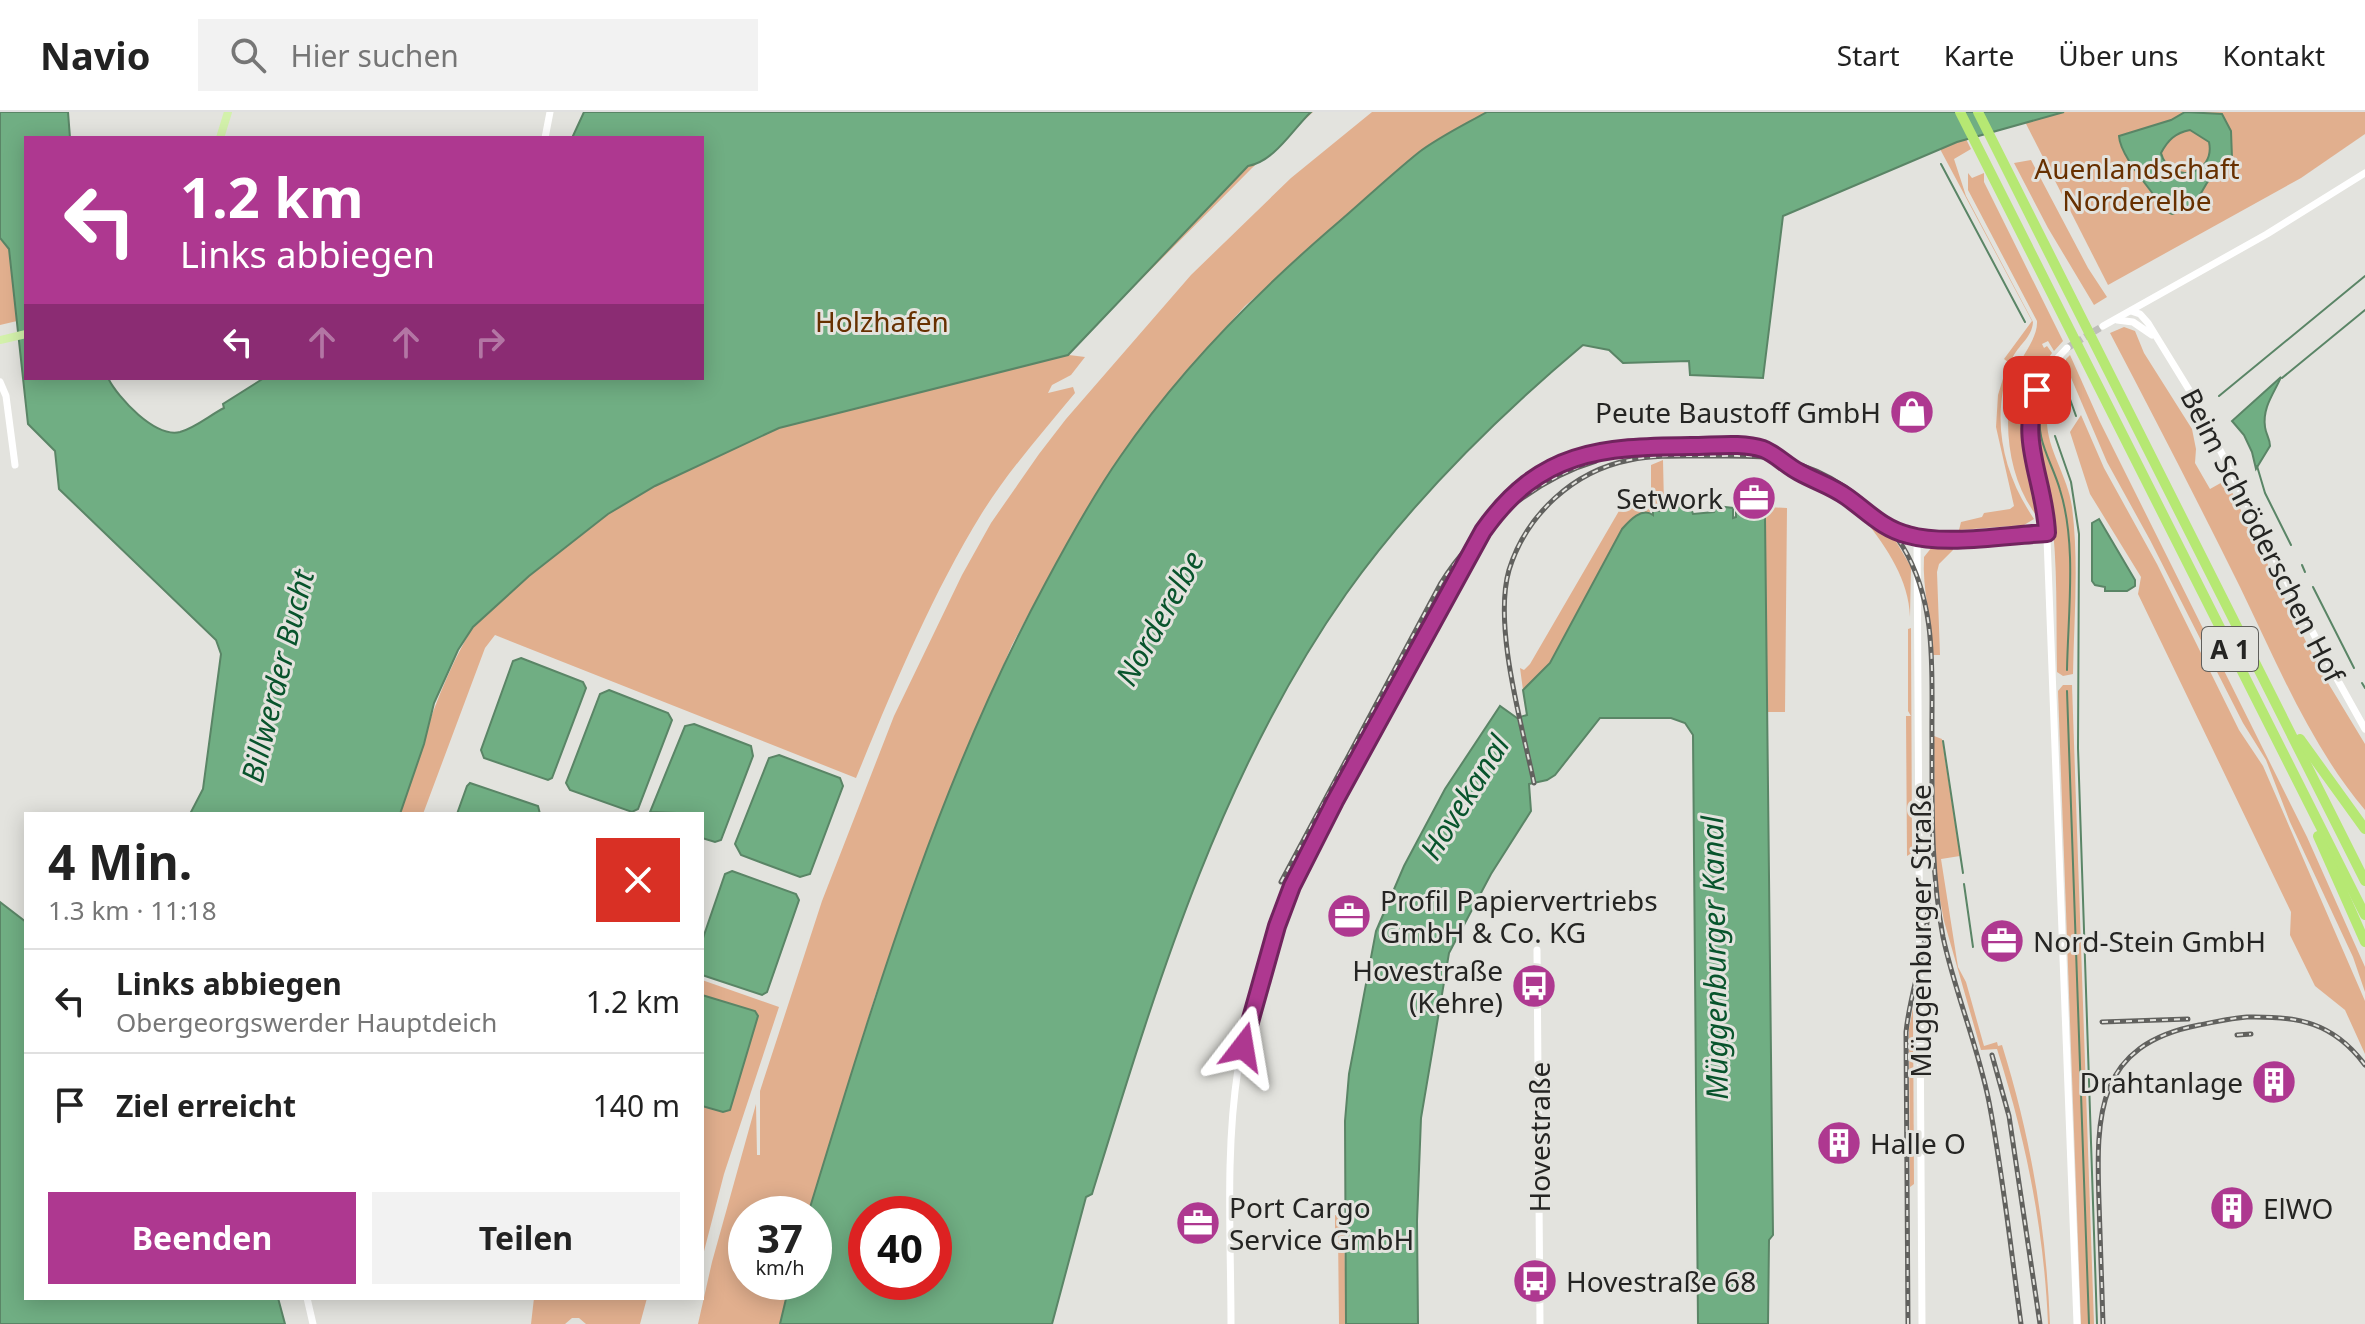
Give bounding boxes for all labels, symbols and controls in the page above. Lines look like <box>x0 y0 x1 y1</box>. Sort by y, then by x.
search box <box>198 19 758 91</box>
text: Navio <box>40 29 150 81</box>
icon: search <box>226 33 270 77</box>
text: Hier suchen <box>290 35 459 76</box>
text: Start <box>1837 36 1900 74</box>
text: Karte <box>1944 36 2014 74</box>
text: Über uns <box>2058 36 2179 74</box>
text: Kontakt <box>2223 36 2325 74</box>
park label: Auenlandschaft Norderelbe <box>2034 149 2240 219</box>
text: 1.2 km <box>180 158 364 234</box>
icon: left <box>48 168 152 272</box>
text: Links abbiegen <box>180 230 435 279</box>
park label: Holzhafen <box>815 302 949 340</box>
icon: left <box>216 320 260 364</box>
icon: ahead <box>300 320 344 364</box>
icon: ahead <box>384 320 428 364</box>
icon: right <box>468 320 512 364</box>
pin <box>2003 356 2071 424</box>
icon: arrive <box>2015 368 2059 412</box>
street label: Beim Schröderschen Hof <box>2172 382 2354 690</box>
shop icon: Peute Baustoff GmbH <box>1888 388 1936 436</box>
place label: Peute Baustoff GmbH <box>1595 393 1881 431</box>
office icon: Setwork <box>1730 474 1778 522</box>
place label: Setwork <box>1616 479 1723 517</box>
water label: Norderelbe <box>1105 543 1213 693</box>
water label: Billwerder Bucht <box>231 564 323 787</box>
road number: A 1 <box>2202 627 2258 671</box>
water label: Hovekanal <box>1410 726 1519 867</box>
street label: Müggenburger Straße <box>1901 784 1939 1078</box>
water label: Müggenburger Kanal <box>1691 814 1737 1100</box>
text: 4 Min. <box>48 829 192 894</box>
button: close <box>596 838 680 922</box>
place label: Profil Papiervertriebs GmbH & Co. KG <box>1380 881 1658 951</box>
text: 1.3 km · 11:18 <box>48 892 217 928</box>
office icon: Profil Papiervertriebs GmbH & Co. KG <box>1325 892 1373 940</box>
office icon: Nord-Stein GmbH <box>1978 917 2026 965</box>
place label: Nord-Stein GmbH <box>2033 922 2266 960</box>
place label: Hovestraße (Kehre) <box>1352 951 1503 1021</box>
bus stop icon: Hovestraße (Kehre) <box>1510 962 1558 1010</box>
text: Links abbiegen <box>116 963 342 1004</box>
icon: left <box>48 979 92 1023</box>
text: 1.2 km <box>586 981 680 1022</box>
text: Obergeorgswerder Hauptdeich <box>116 1004 497 1040</box>
position arrow <box>1201 1005 1285 1089</box>
building icon: Drahtanlage <box>2250 1058 2298 1106</box>
street label: Hovestraße <box>1520 1062 1558 1212</box>
place label: Drahtanlage <box>2079 1063 2243 1101</box>
icon: arrive <box>48 1083 92 1127</box>
text: Ziel erreicht <box>116 1085 296 1126</box>
text: 140 m <box>593 1085 680 1126</box>
building icon: Halle O <box>1815 1119 1863 1167</box>
place label: Halle O <box>1870 1124 1966 1162</box>
building icon: ElWO <box>2208 1184 2256 1232</box>
place label: Port Cargo Service GmbH <box>1229 1188 1414 1258</box>
place label: ElWO <box>2263 1189 2333 1227</box>
button: Beenden <box>48 1192 356 1284</box>
button: Teilen <box>372 1192 680 1284</box>
speed limit sign: 40 <box>848 1196 952 1300</box>
office icon: Port Cargo Service GmbH <box>1174 1199 1222 1247</box>
text: 37 <box>757 1210 803 1265</box>
text: km/h <box>755 1254 805 1281</box>
bus stop icon: Hovestraße 68 <box>1511 1257 1559 1305</box>
place label: Hovestraße 68 <box>1566 1262 1756 1300</box>

